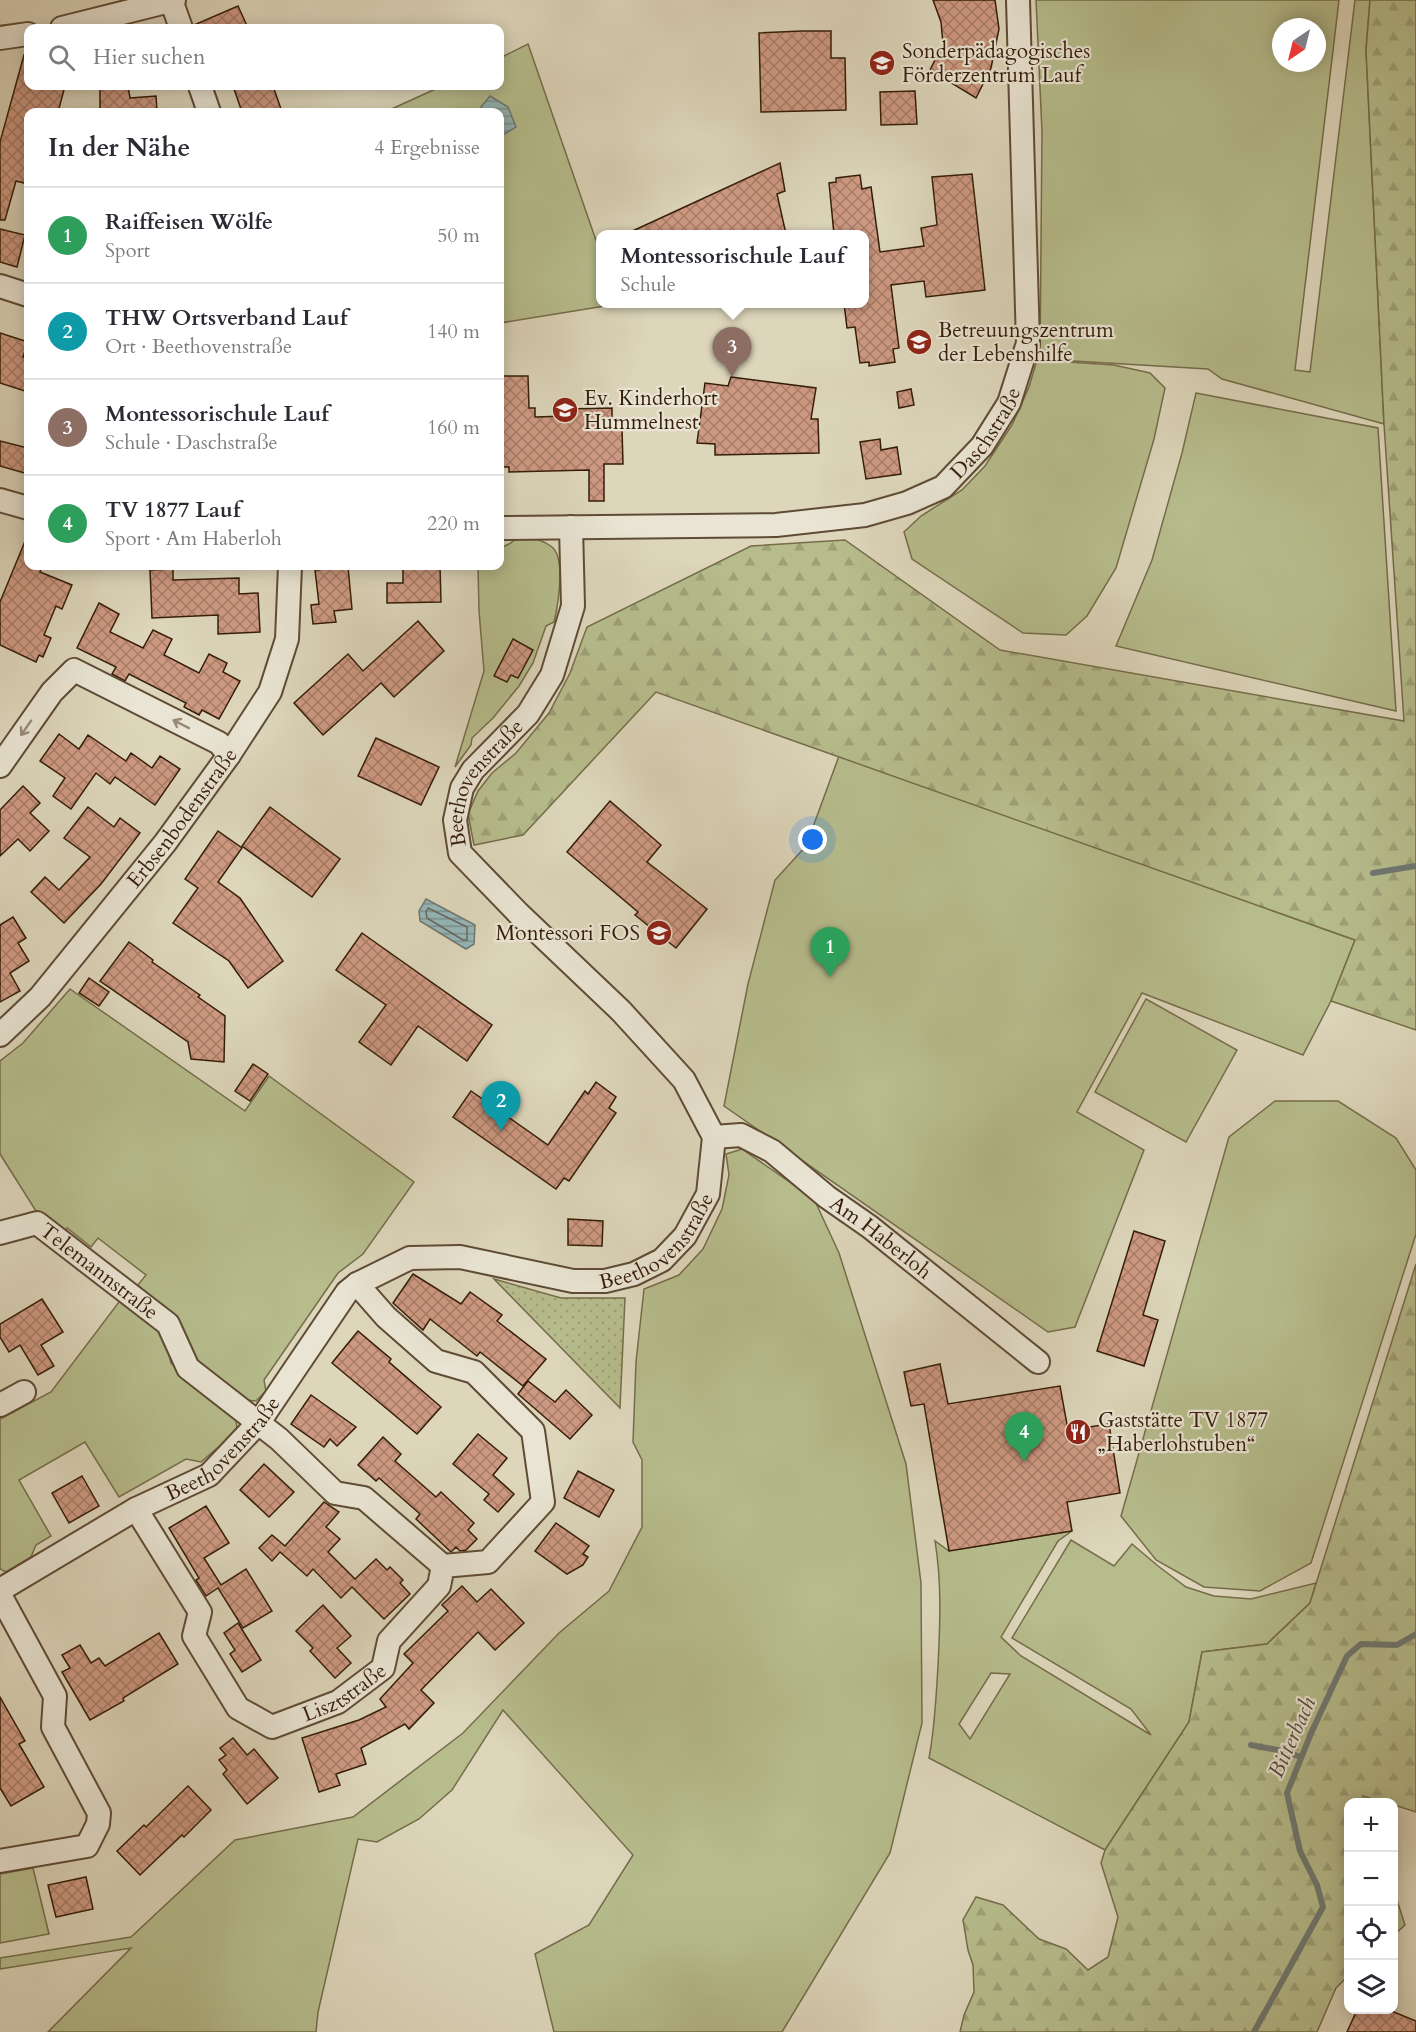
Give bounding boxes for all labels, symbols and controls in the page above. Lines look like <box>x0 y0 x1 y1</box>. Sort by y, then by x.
north arrow <box>1272 18 1326 72</box>
search box <box>24 24 504 90</box>
place label: Sonderpädagogisches Förderzentrum Lauf <box>902 37 1090 90</box>
icon: search <box>45 41 78 74</box>
text: Hier suchen <box>93 42 206 72</box>
school or university icon: Sonderpädagogisches Förderzentrum Lauf <box>867 48 897 78</box>
text: In der Nähe <box>48 130 190 165</box>
text: 4 Ergebnisse <box>374 134 480 161</box>
text: Raiffeisen Wölfe <box>105 207 273 237</box>
text: 1 <box>62 222 73 249</box>
text: 50 m <box>437 222 480 249</box>
popup <box>596 230 869 308</box>
text: Sport <box>105 237 150 264</box>
text: Montessorischule Lauf <box>621 241 844 271</box>
text: Schule <box>621 271 676 298</box>
text: THW Ortsverband Lauf <box>105 303 347 333</box>
place label: Betreuungszentrum der Lebenshilfe <box>938 316 1114 369</box>
text: 2 <box>62 318 73 345</box>
text: 140 m <box>427 318 480 345</box>
school or university icon: Betreuungszentrum der Lebenshilfe <box>904 327 934 357</box>
pin: 3 <box>712 328 752 377</box>
text: Ort · Beethovenstraße <box>105 333 292 360</box>
place label: Ev. Kinderhort Hummelnest <box>584 384 718 437</box>
street label: Daschstraße <box>944 384 1028 486</box>
school or university icon: Ev. Kinderhort Hummelnest <box>550 395 580 425</box>
text: Montessorischule Lauf <box>105 399 329 429</box>
text: 3 <box>62 414 73 441</box>
text: 160 m <box>427 414 480 441</box>
text: Schule · Daschstraße <box>105 429 278 456</box>
text: TV 1877 Lauf <box>105 495 240 525</box>
text: 4 <box>62 510 73 537</box>
text: 220 m <box>427 510 480 537</box>
text: Sport · Am Haberloh <box>105 525 282 552</box>
street label: Beethovenstraße <box>441 713 530 849</box>
one-way arrow <box>172 717 190 729</box>
one-way arrow <box>20 720 32 736</box>
street label: Erbsenbodenstraße <box>120 743 245 894</box>
your location <box>798 825 827 854</box>
school or university icon: Montessori FOS <box>644 918 674 948</box>
place label: Montessori FOS <box>496 919 640 948</box>
pin: 1 <box>810 928 850 977</box>
pin: 2 <box>482 1082 520 1131</box>
street label: Beethovenstraße <box>596 1188 721 1297</box>
street label: Am Haberloh <box>824 1189 938 1286</box>
street label: Telemannstraße <box>34 1216 164 1327</box>
street label: Beethovenstraße <box>161 1391 287 1508</box>
place label: Gaststätte TV 1877 „Haberlohstuben“ <box>1098 1406 1268 1459</box>
pin: 4 <box>1004 1412 1044 1462</box>
restaurant icon: Gaststätte TV 1877 „Haberlohstuben“ <box>1063 1417 1093 1447</box>
street label: Lisztstraße <box>298 1656 393 1729</box>
water label: Bitterbach <box>1261 1692 1323 1783</box>
map controls <box>1344 1798 1398 2014</box>
button: + <box>1344 1798 1398 1852</box>
button: − <box>1344 1852 1398 1906</box>
button: locate <box>1344 1906 1398 1960</box>
button: layers <box>1344 1960 1398 2014</box>

